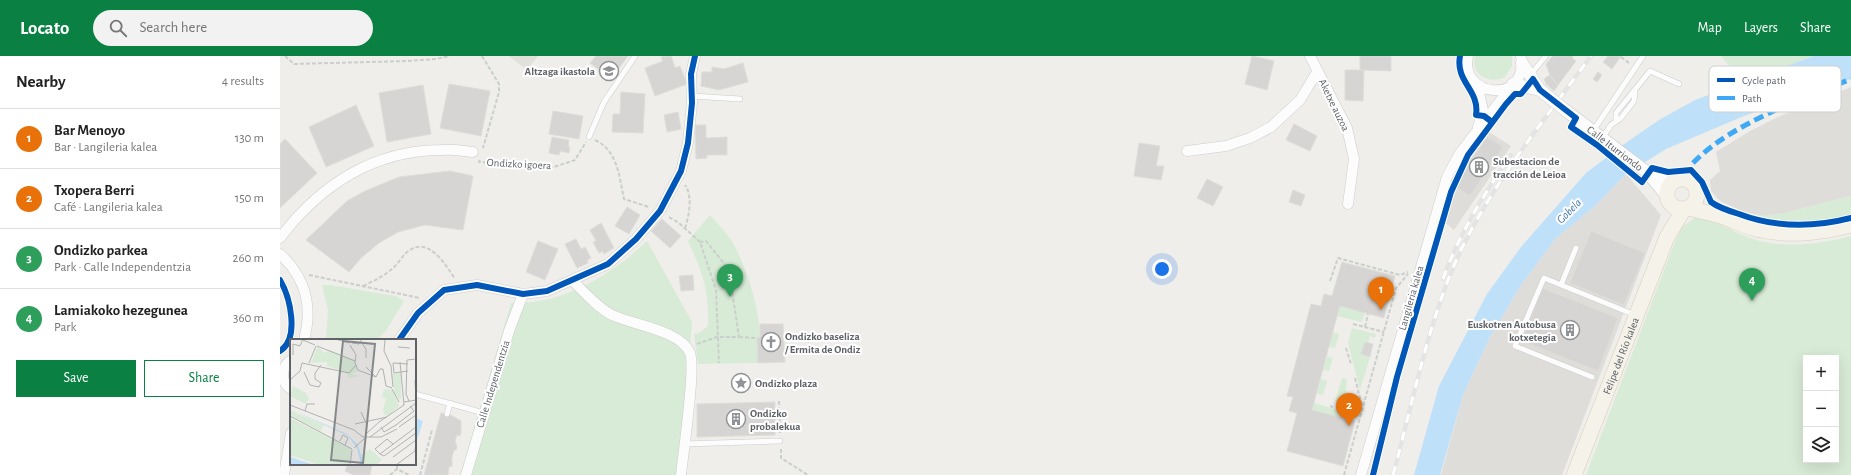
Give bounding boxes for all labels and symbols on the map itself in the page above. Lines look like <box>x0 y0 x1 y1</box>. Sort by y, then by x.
school or university icon: Altzaga ikastola <box>598 60 620 82</box>
place label: Altzaga ikastola <box>525 66 596 77</box>
legend <box>1709 66 1841 112</box>
text: Cycle path <box>1742 75 1786 86</box>
street label: Aketxe auzoa <box>1317 77 1351 133</box>
text: Path <box>1742 93 1762 104</box>
street label: Calle Iturriondo <box>1585 123 1645 173</box>
building icon: Subestacion de tracción de Leioa <box>1468 156 1490 178</box>
place label: Subestacion de tracción de Leioa <box>1493 156 1567 180</box>
street label: Ondizko igoera <box>486 157 552 171</box>
water label: Gobela <box>1554 196 1584 226</box>
your location <box>1152 259 1172 279</box>
pin: 3 <box>717 264 743 297</box>
street label: Langileria kalea <box>1396 264 1426 332</box>
pin: 4 <box>1739 268 1765 301</box>
pin: 1 <box>1368 277 1394 310</box>
street label: Felipe del Río kalea <box>1601 316 1641 396</box>
place label: Euskotren Autobusa kotxetegia <box>1467 319 1557 343</box>
building icon: Euskotren Autobusa kotxetegia <box>1559 319 1581 341</box>
church icon: Ondizko baseliza / Ermita de Ondiz <box>760 331 782 353</box>
place label: Ondizko baseliza / Ermita de Ondiz <box>784 331 861 355</box>
inset map <box>290 339 416 465</box>
street label: Calle Independentzia <box>474 339 512 429</box>
place icon: Ondizko plaza <box>730 372 752 394</box>
place label: Ondizko plaza <box>755 378 818 389</box>
pin: 2 <box>1336 393 1362 426</box>
building icon: Ondizko probalekua <box>725 408 747 430</box>
place label: Ondizko probalekua <box>750 408 801 432</box>

